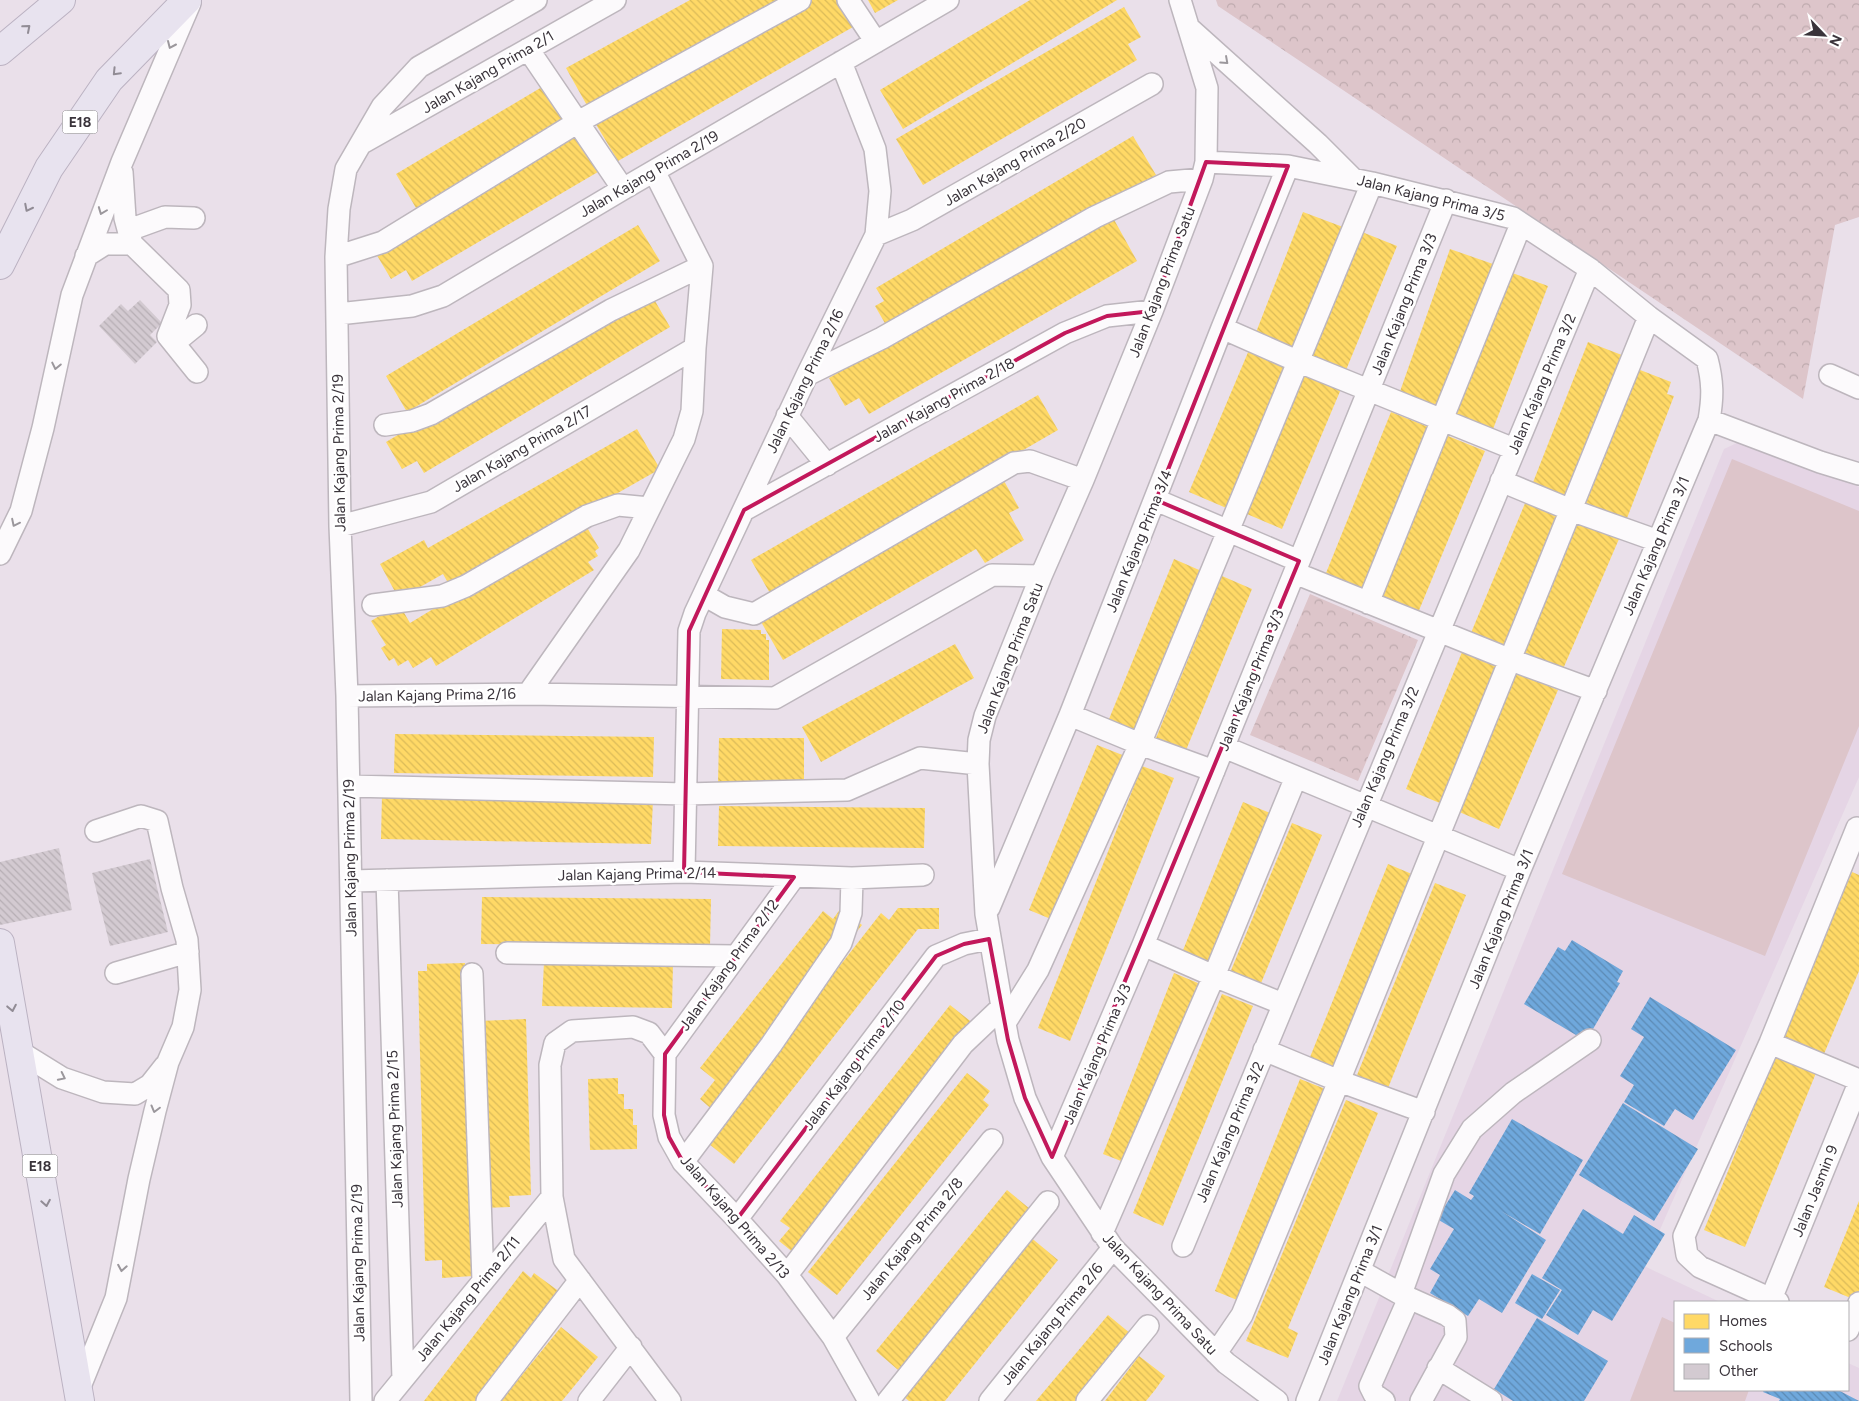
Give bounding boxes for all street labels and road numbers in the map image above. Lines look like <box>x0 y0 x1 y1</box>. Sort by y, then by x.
street label: Jalan Kajang Prima 2/1 <box>419 27 557 117</box>
road number: E18 <box>62 110 98 134</box>
street label: Jalan Kajang Prima 2/20 <box>941 114 1089 210</box>
street label: Jalan Kajang Prima 2/19 <box>576 127 722 221</box>
street label: Jalan Kajang Prima 3/5 <box>1355 171 1507 225</box>
street label: Jalan Kajang Prima Satu <box>1125 204 1199 360</box>
street label: Jalan Kajang Prima 3/3 <box>1367 231 1441 377</box>
street label: Jalan Kajang Prima 2/16 <box>762 306 848 456</box>
street label: Jalan Kajang Prima 3/2 <box>1504 311 1580 457</box>
street label: Jalan Kajang Prima 2/18 <box>870 354 1018 446</box>
street label: Jalan Kajang Prima 2/19 <box>329 374 349 532</box>
street label: Jalan Kajang Prima 2/17 <box>449 402 595 496</box>
street label: Jalan Kajang Prima 3/4 <box>1102 467 1176 615</box>
street label: Jalan Kajang Prima 3/1 <box>1619 474 1693 618</box>
street label: Jalan Kajang Prima Satu <box>973 580 1047 736</box>
street label: Jalan Kajang Prima 3/3 <box>1214 607 1288 753</box>
street label: Jalan Kajang Prima 3/2 <box>1347 684 1423 830</box>
street label: Jalan Kajang Prima 2/16 <box>358 685 517 705</box>
street label: Jalan Kajang Prima 2/19 <box>340 779 360 937</box>
street label: Jalan Kajang Prima 3/1 <box>1465 846 1537 992</box>
street label: Jalan Kajang Prima 2/14 <box>558 864 716 884</box>
street label: Jalan Kajang Prima 2/12 <box>675 896 783 1034</box>
street label: Jalan Kajang Prima 3/3 <box>1059 981 1135 1127</box>
street label: Jalan Kajang Prima 2/10 <box>799 996 909 1134</box>
street label: Jalan Kajang Prima 2/15 <box>383 1050 407 1208</box>
street label: Jalan Kajang Prima 3/2 <box>1192 1059 1268 1205</box>
street label: Jalan Jasmin 9 <box>1788 1142 1842 1240</box>
street label: Jalan Kajang Prima 2/13 <box>677 1152 793 1282</box>
road number: E18 <box>22 1154 58 1178</box>
street label: Jalan Kajang Prima 2/8 <box>857 1174 967 1304</box>
street label: Jalan Kajang Prima 2/19 <box>348 1184 368 1342</box>
street label: Jalan Kajang Prima 3/1 <box>1314 1222 1386 1368</box>
street label: Jalan Kajang Prima Satu <box>1099 1229 1221 1359</box>
street label: Jalan Kajang Prima 2/11 <box>412 1233 524 1365</box>
street label: Jalan Kajang Prima 2/6 <box>997 1259 1107 1389</box>

